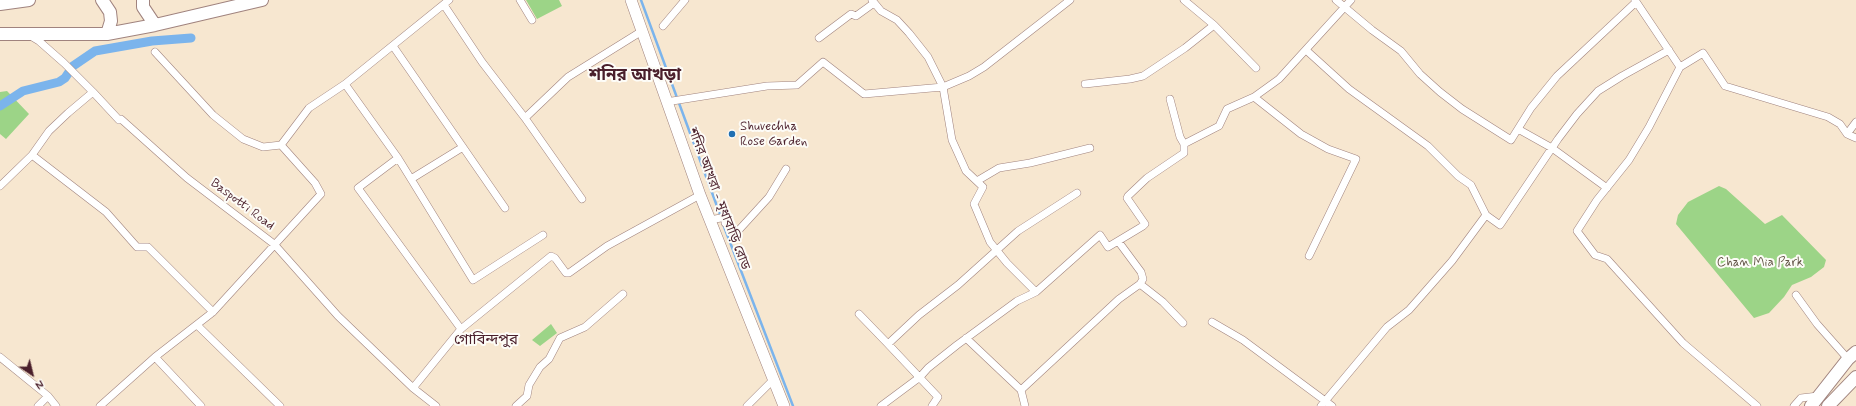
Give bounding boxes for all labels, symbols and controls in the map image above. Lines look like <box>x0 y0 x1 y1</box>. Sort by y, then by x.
district label: শনির আখড়া <box>589 66 681 86</box>
place label: Shuvechha Rose Garden <box>740 119 807 150</box>
street label: শনির আখরা - মৃধাবাড়ি রোড <box>684 126 752 272</box>
marker: Shuvechha Rose Garden <box>727 129 737 139</box>
street label: Baspotti Road <box>207 176 277 234</box>
park label: Chan Mia Park <box>1717 255 1803 271</box>
district label: গোবিন্দপুর <box>454 332 518 350</box>
north arrow <box>12 354 52 394</box>
text: N <box>32 376 46 392</box>

